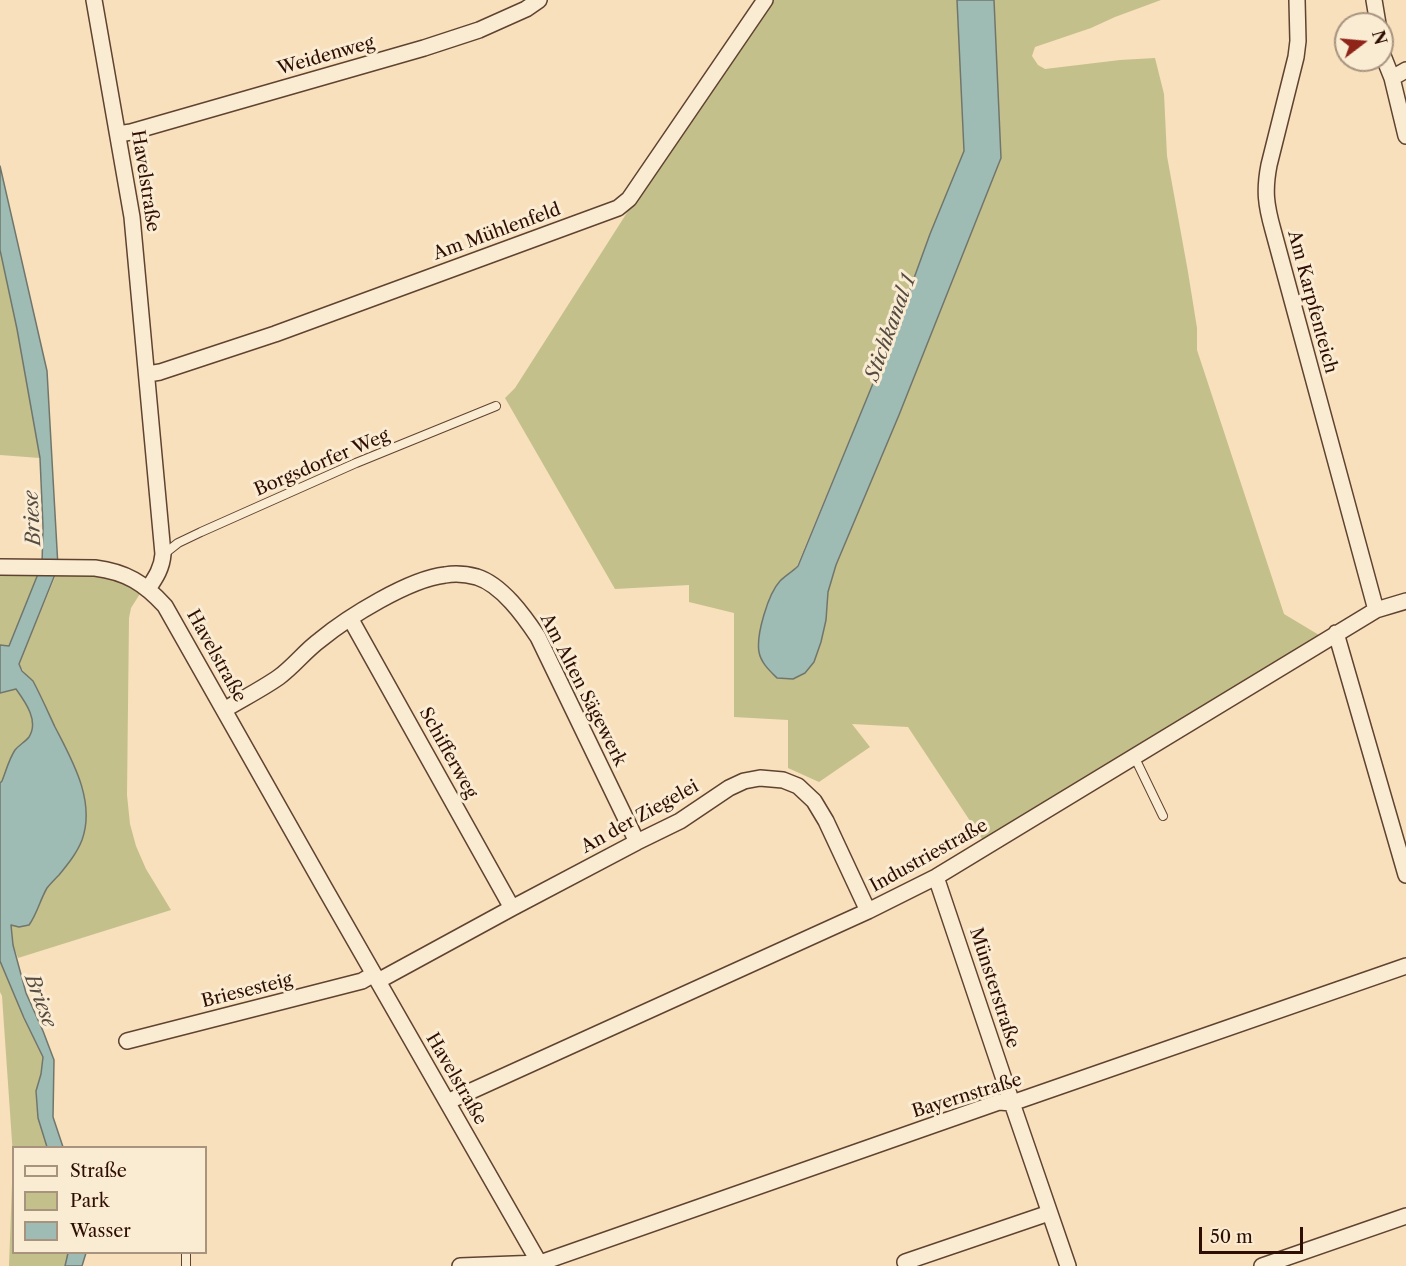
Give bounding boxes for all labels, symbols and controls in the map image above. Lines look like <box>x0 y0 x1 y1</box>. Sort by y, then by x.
north arrow <box>1334 12 1394 72</box>
text: N <box>1368 28 1391 47</box>
street label: Weidenweg <box>275 32 377 80</box>
street label: Havelstraße <box>126 129 164 233</box>
street label: Am Mühlenfeld <box>430 199 564 265</box>
street label: Am Karpfenteich <box>1283 228 1341 376</box>
water label: Stichkanal 1 <box>861 272 921 384</box>
street label: Borgsdorfer Weg <box>251 425 393 501</box>
water label: Briese <box>20 490 46 546</box>
street label: Havelstraße <box>182 606 250 706</box>
street label: Am Alten Sägewerk <box>535 610 631 770</box>
street label: Schifferweg <box>414 704 482 802</box>
street label: An der Ziegelei <box>577 776 703 858</box>
street label: Industriestraße <box>866 815 992 897</box>
street label: Münsterstraße <box>964 925 1024 1051</box>
street label: Briesesteig <box>199 969 295 1013</box>
water label: Briese <box>19 971 61 1031</box>
street label: Havelstraße <box>421 1029 491 1129</box>
street label: Bayernstraße <box>909 1069 1025 1123</box>
legend <box>12 1146 207 1254</box>
text: Straße <box>70 1160 127 1182</box>
text: Park <box>70 1190 109 1212</box>
scale bar <box>1202 1215 1306 1253</box>
text: Wasser <box>70 1220 131 1242</box>
text: 50 m <box>1210 1226 1253 1248</box>

